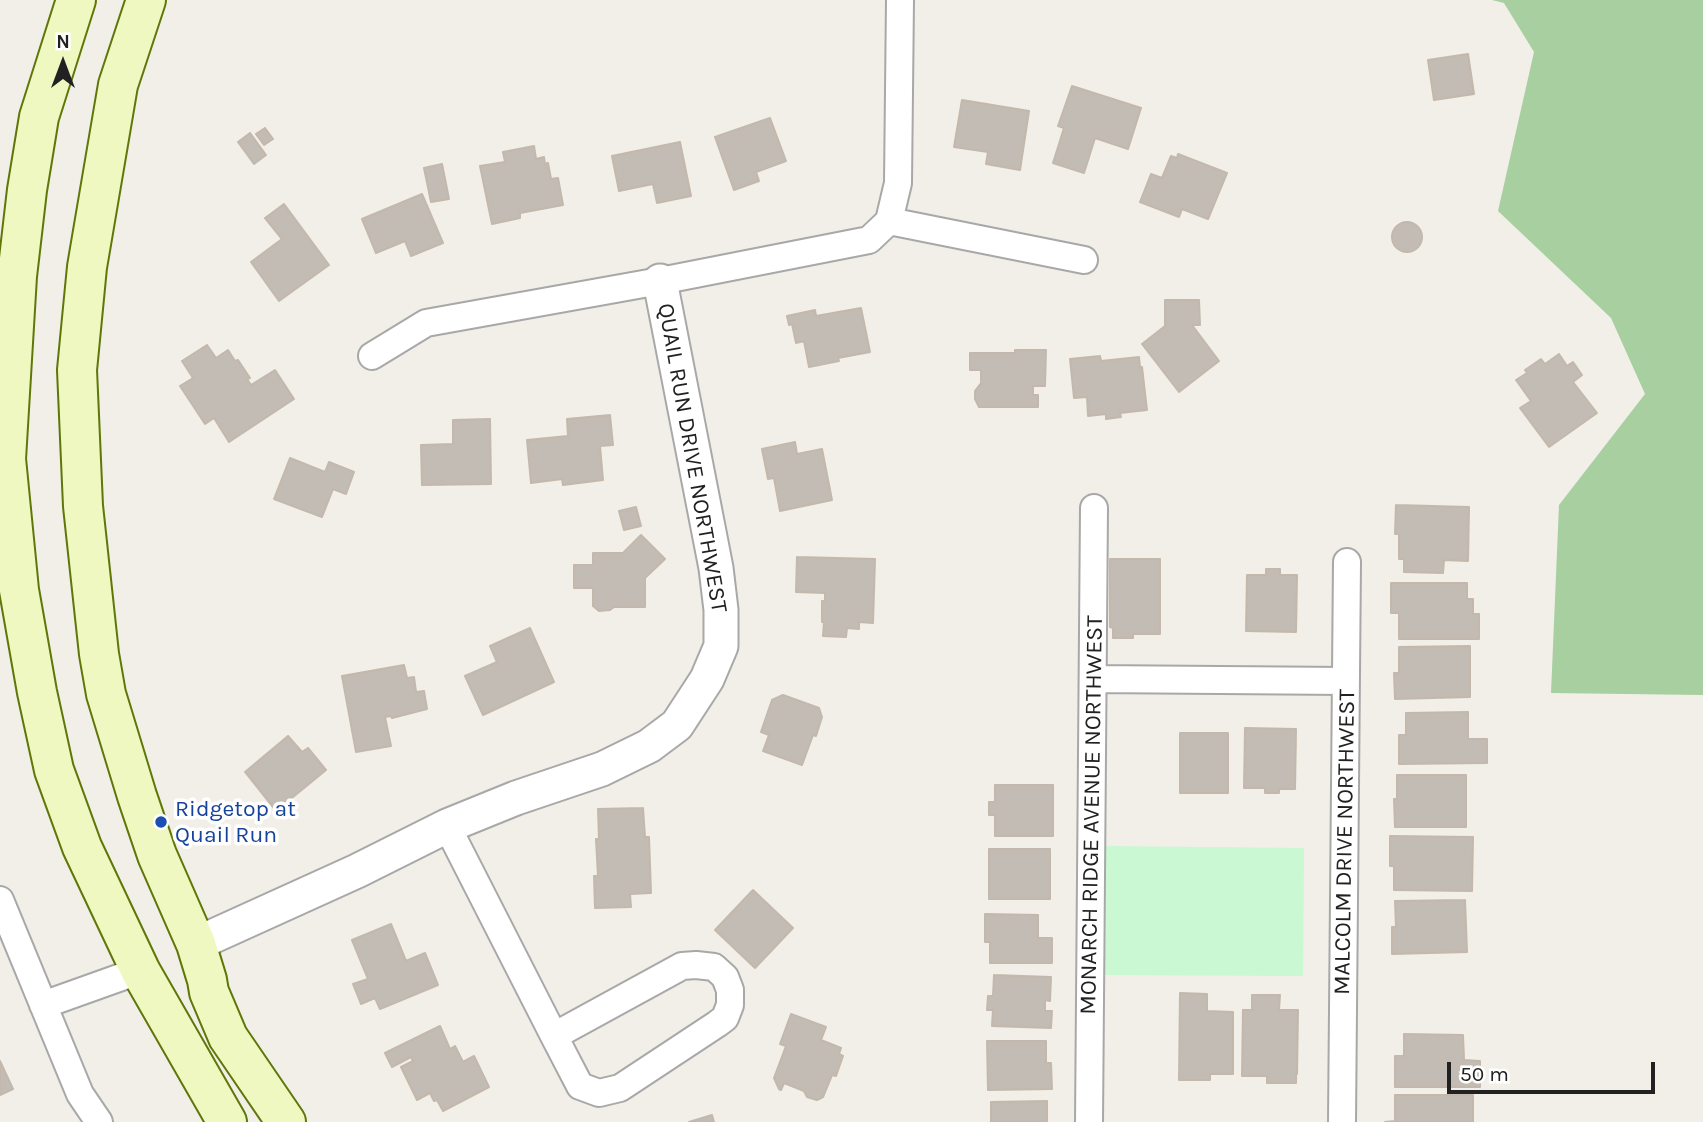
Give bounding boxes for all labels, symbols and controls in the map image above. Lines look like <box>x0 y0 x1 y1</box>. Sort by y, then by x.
north arrow <box>28 28 98 98</box>
text: N <box>56 31 70 53</box>
street label: QUAIL RUN DRIVE NORTHWEST <box>651 301 733 615</box>
street label: MONARCH RIDGE AVENUE NORTHWEST <box>1075 615 1109 1015</box>
street label: MALCOLM DRIVE NORTHWEST <box>1329 689 1361 995</box>
place label: Ridgetop at Quail Run <box>175 795 296 849</box>
marker: Ridgetop at Quail Run <box>153 814 169 830</box>
scale bar <box>1451 1048 1659 1092</box>
text: 50 m <box>1460 1062 1509 1086</box>

